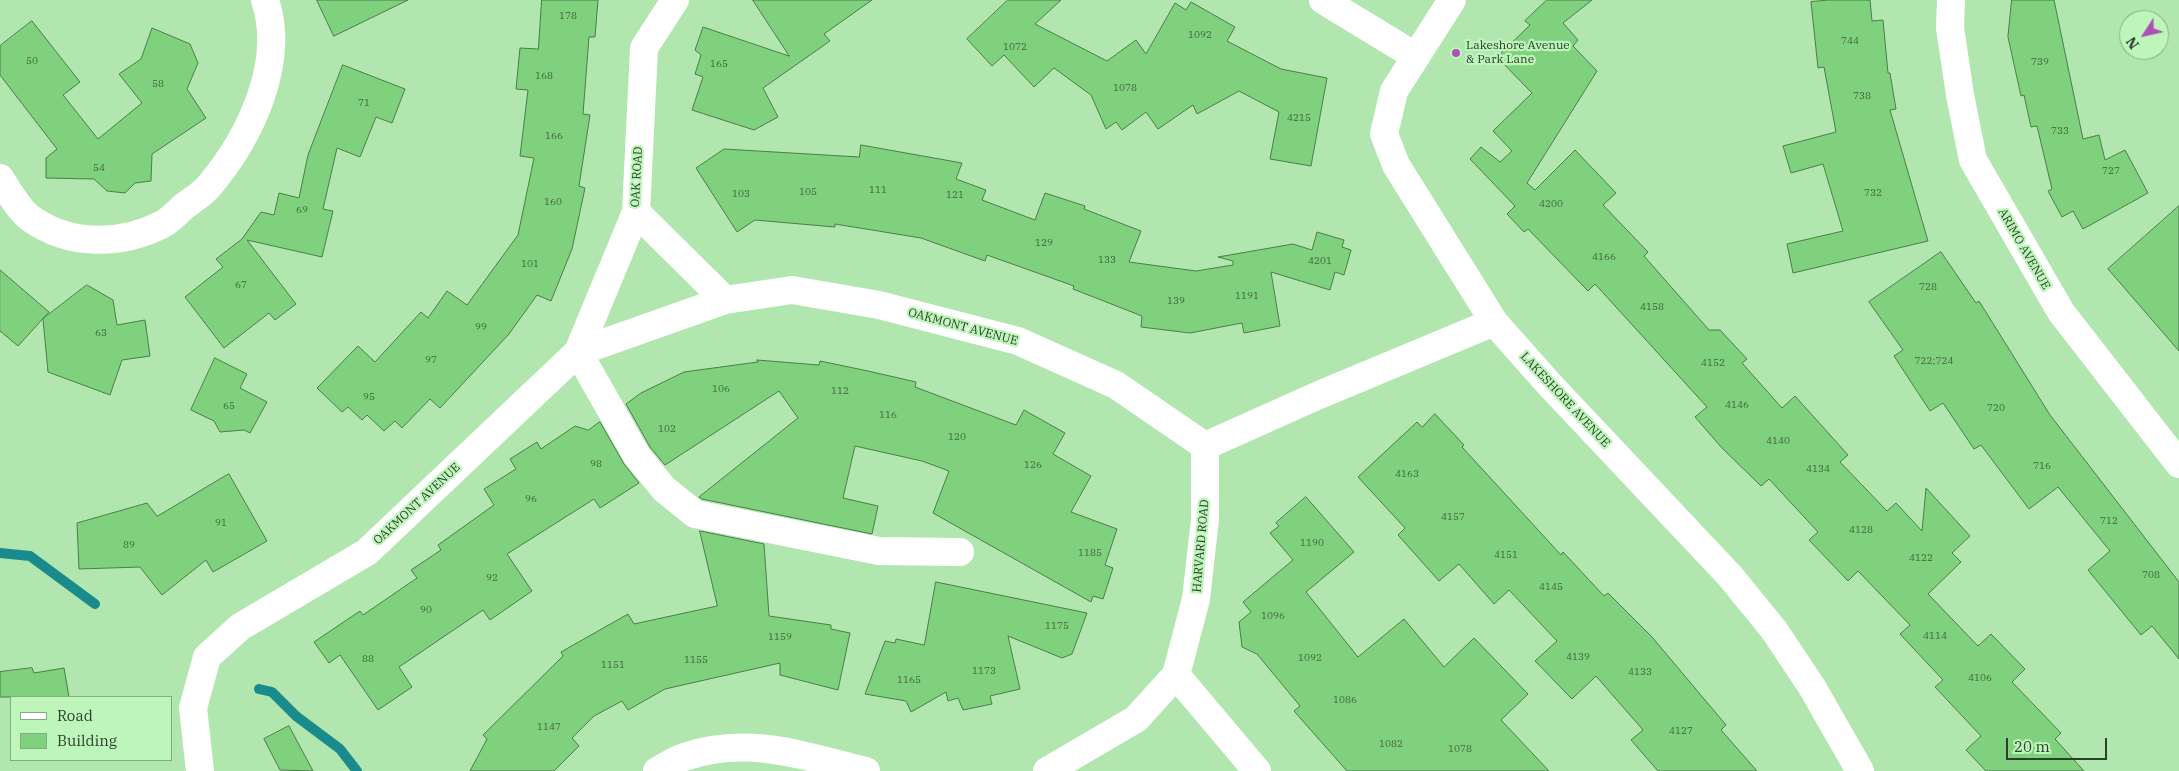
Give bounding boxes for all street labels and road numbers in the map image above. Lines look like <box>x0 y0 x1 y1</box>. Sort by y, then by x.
street label: OAK ROAD <box>628 146 646 208</box>
street label: ARIMO AVENUE <box>1995 206 2053 292</box>
street label: OAKMONT AVENUE <box>906 305 1020 349</box>
street label: LAKESHORE AVENUE <box>1517 350 1613 450</box>
street label: OAKMONT AVENUE <box>371 460 463 548</box>
street label: HARVARD ROAD <box>1190 499 1212 593</box>

